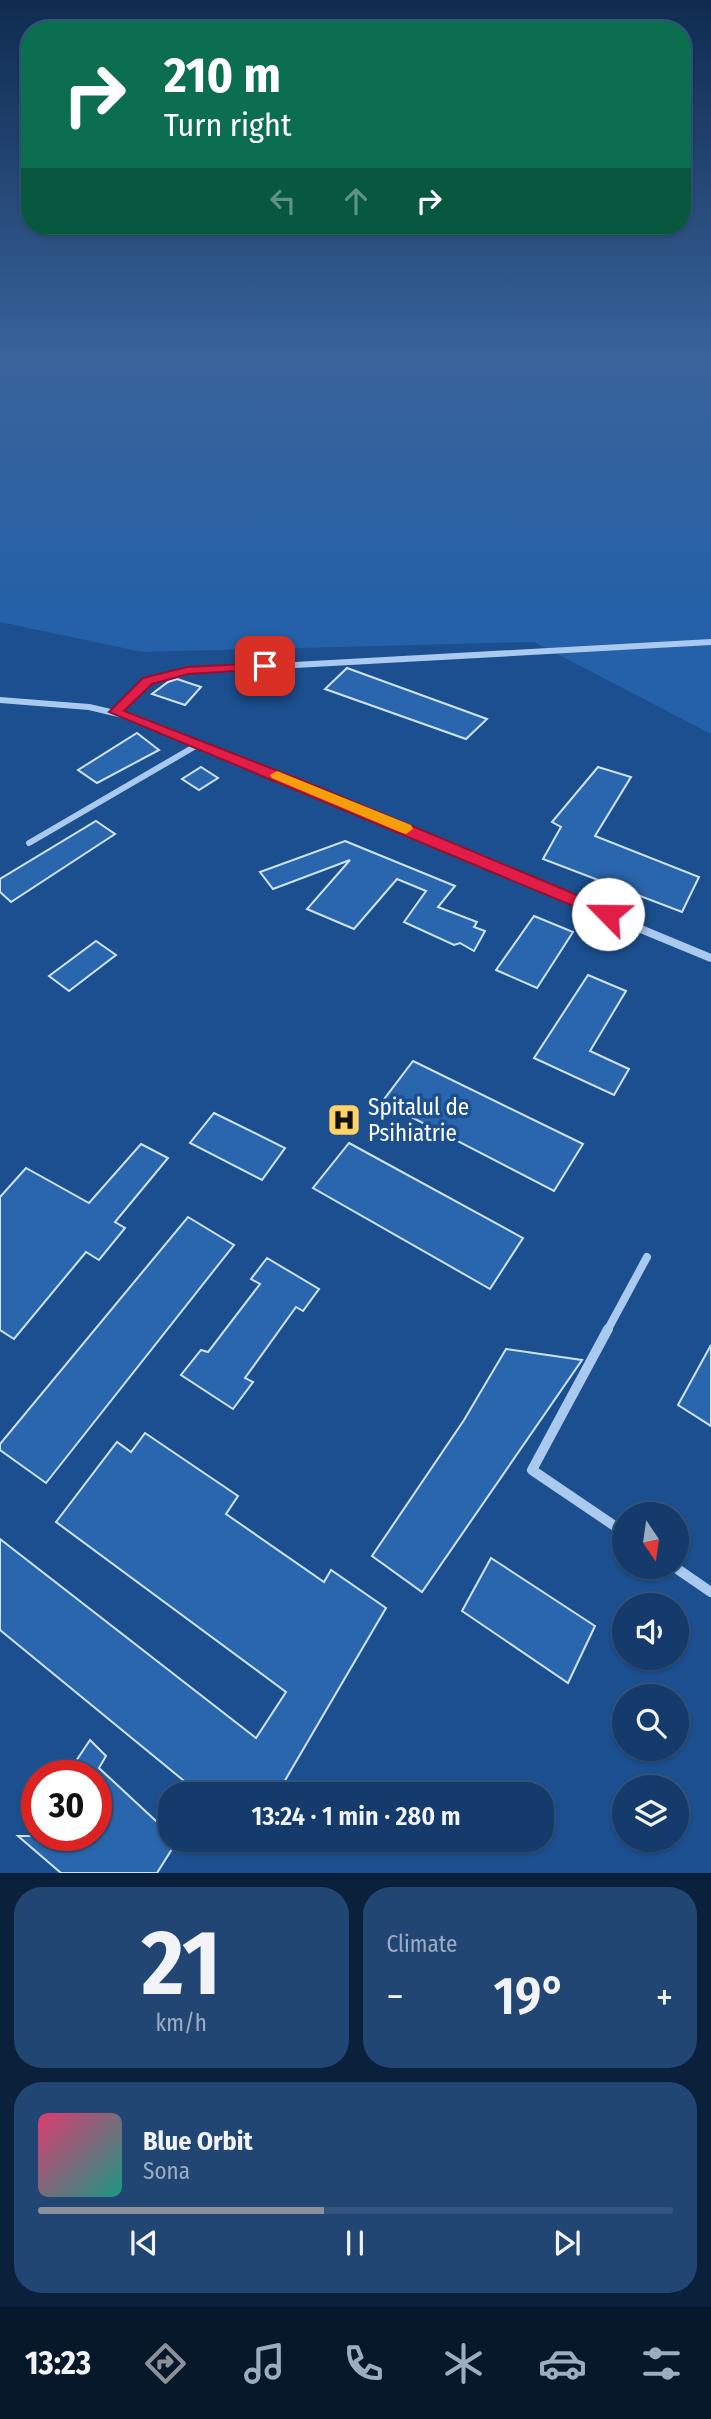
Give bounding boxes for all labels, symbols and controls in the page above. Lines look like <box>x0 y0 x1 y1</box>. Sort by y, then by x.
text: 210 m <box>164 46 281 105</box>
icon: right <box>49 49 140 140</box>
text: Turn right <box>164 106 291 144</box>
icon: left <box>264 182 302 220</box>
icon: ahead <box>337 182 375 220</box>
icon: right <box>410 182 448 220</box>
pin <box>235 636 295 696</box>
icon: arrive <box>246 647 284 685</box>
position arrow <box>571 877 645 951</box>
place label: Spitalul de Psihiatrie <box>368 1093 469 1147</box>
hospital icon: Spitalul de Psihiatrie <box>325 1101 363 1139</box>
north arrow <box>612 1502 690 1578</box>
map controls <box>612 1502 689 1852</box>
button: sound <box>612 1593 689 1670</box>
button: search <box>612 1684 689 1761</box>
speed limit sign: 30 <box>21 1760 112 1851</box>
button: layers <box>612 1775 689 1852</box>
text: 13:24 · 1 min · 280 m <box>251 1801 461 1832</box>
text: 21 <box>142 1909 221 2018</box>
text: Climate <box>387 1930 457 1958</box>
text: 19° <box>493 1965 566 2028</box>
text: − <box>387 1974 404 2020</box>
text: + <box>656 1974 673 2020</box>
text: km/h <box>156 2009 207 2037</box>
text: Blue Orbit <box>143 2126 253 2157</box>
text: Sona <box>143 2157 190 2185</box>
icon: previous <box>125 2224 163 2262</box>
icon: pause <box>336 2224 374 2262</box>
icon: next <box>548 2224 586 2262</box>
icon: directions <box>141 2339 190 2388</box>
icon: music <box>240 2339 289 2388</box>
icon: phone <box>339 2339 388 2388</box>
icon: climate <box>439 2339 488 2388</box>
icon: car <box>538 2339 587 2388</box>
icon: filters <box>637 2339 686 2388</box>
text: 13:23 <box>25 2344 91 2382</box>

